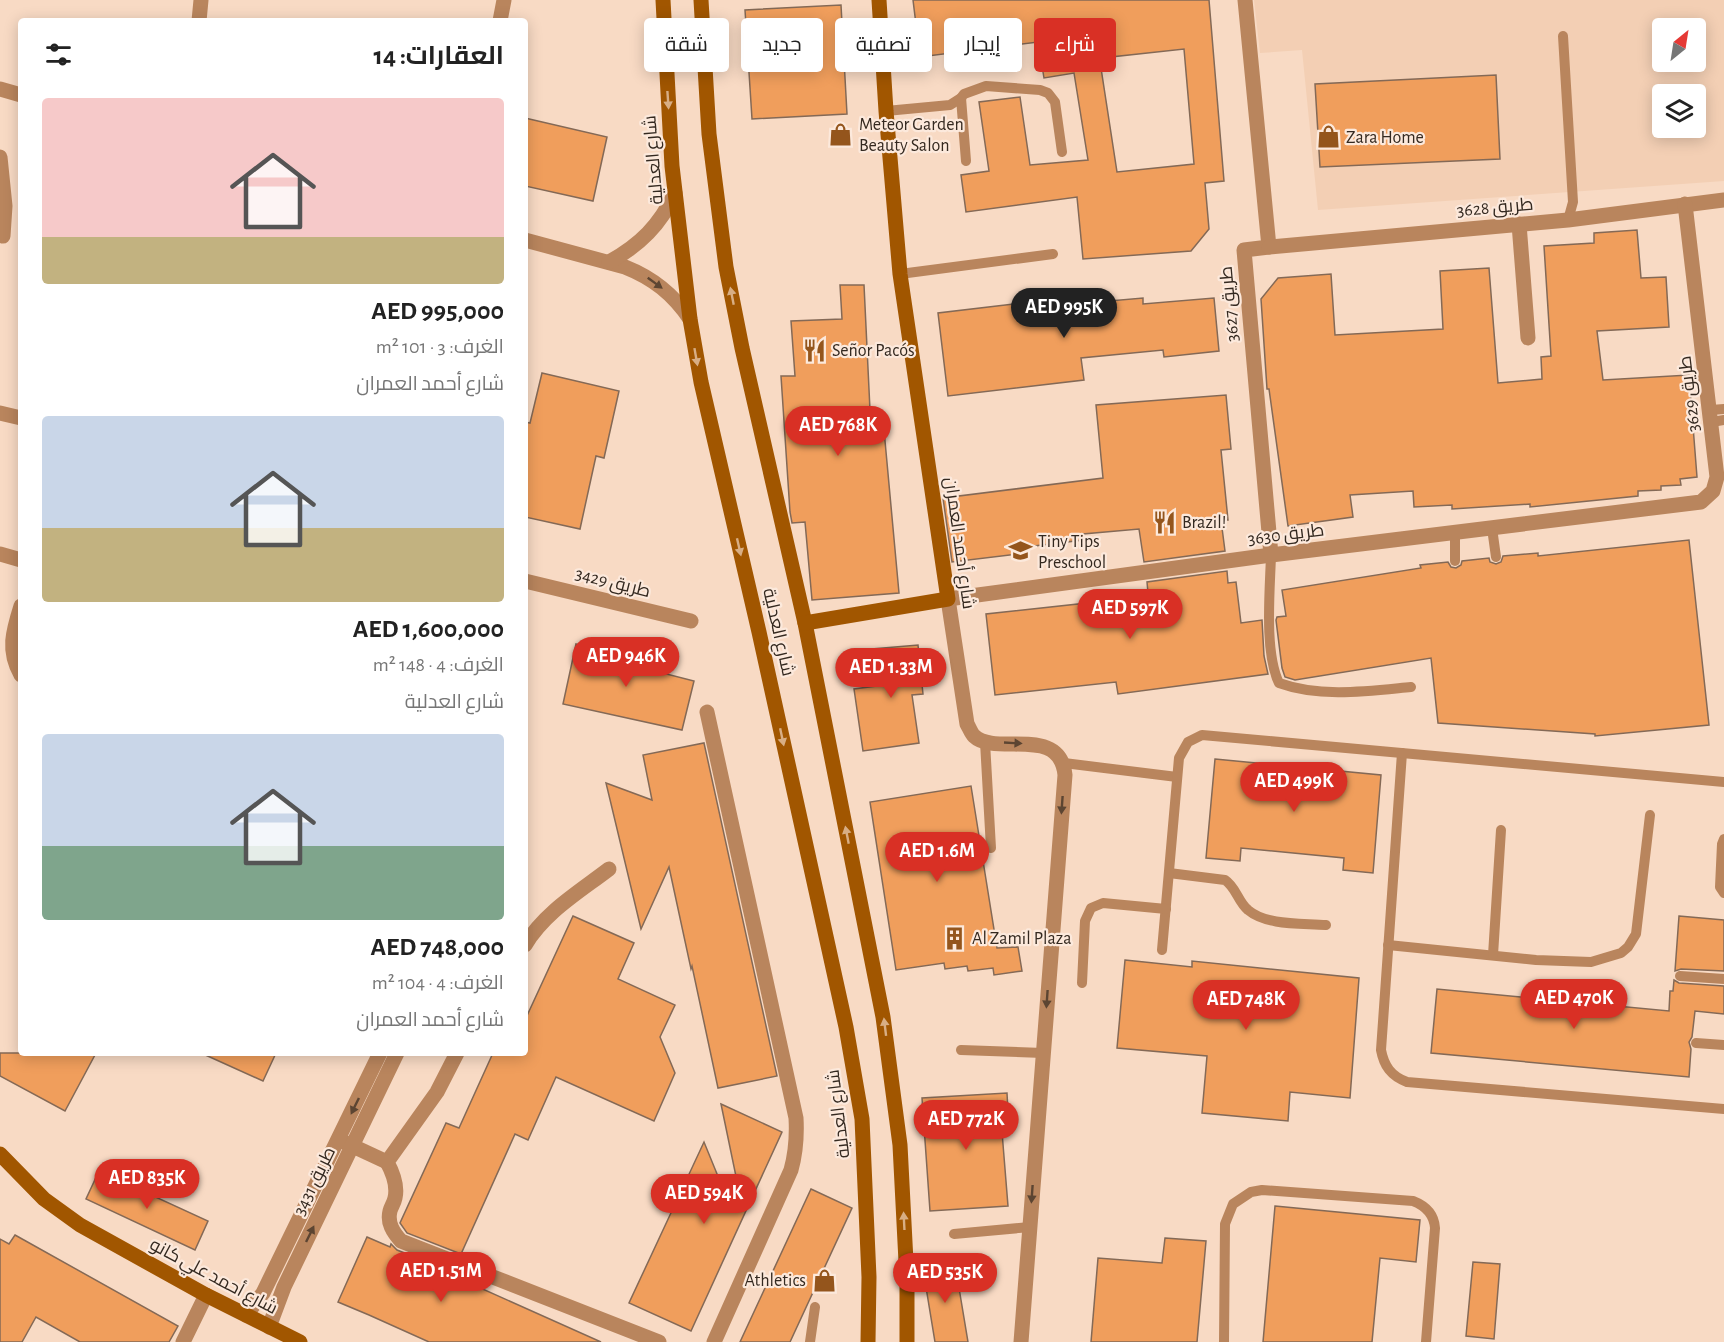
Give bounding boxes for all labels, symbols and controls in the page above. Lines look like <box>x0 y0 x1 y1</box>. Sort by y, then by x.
chip: شقة <box>644 18 729 72</box>
chip: جديد <box>741 18 823 72</box>
chip: تصفية <box>835 18 932 72</box>
chip: إيجار <box>944 18 1022 72</box>
chip: شراء <box>1034 18 1116 72</box>
north arrow <box>1652 18 1706 72</box>
map controls <box>1652 18 1706 138</box>
icon: filters <box>42 38 75 71</box>
text: العقارات: 14 <box>374 43 504 69</box>
button: layers <box>1652 84 1706 138</box>
one-way arrow <box>663 91 673 110</box>
street label: شارع العدلية <box>640 114 669 205</box>
place label: Meteor Garden Beauty Salon <box>859 116 964 155</box>
shop icon: Meteor Garden Beauty Salon <box>828 121 854 147</box>
shop icon: Zara Home <box>1315 124 1341 150</box>
place label: Zara Home <box>1346 129 1424 147</box>
icon: home <box>219 137 327 245</box>
street label: طريق 3628 <box>1456 196 1534 222</box>
street label: طريق 3627 <box>1218 265 1244 342</box>
one-way arrow <box>646 277 662 289</box>
one-way arrow <box>727 286 736 305</box>
pin: AED 995K <box>1002 288 1126 339</box>
text: AED 995K <box>1025 297 1103 317</box>
text: AED 995,000 <box>371 298 504 324</box>
text: الغرف: 3 · 101 m² <box>376 337 504 357</box>
restaurant icon: Señor Pacós <box>801 337 827 363</box>
place label: Señor Pacós <box>832 342 915 360</box>
one-way arrow <box>692 347 701 366</box>
street label: طريق 3629 <box>1676 355 1706 433</box>
text: شارع أحمد العمران <box>356 374 504 394</box>
pin: AED 768K <box>776 406 900 457</box>
text: AED 768K <box>799 415 877 435</box>
icon: home <box>219 455 327 563</box>
street label: شارع أحمد العمران <box>939 476 980 611</box>
restaurant icon: Brazil! <box>1151 509 1177 535</box>
place label: Brazil! <box>1182 514 1226 532</box>
street label: طريق 3630 <box>1247 521 1326 551</box>
place label: Tiny Tips Preschool <box>1038 533 1106 572</box>
one-way arrow <box>735 538 745 556</box>
school or university icon: Tiny Tips Preschool <box>1007 538 1033 564</box>
street label: طريق 3429 <box>573 565 652 603</box>
street label: شارع العدلية <box>757 586 798 678</box>
pin: AED 597K <box>1068 589 1192 640</box>
text: AED 597K <box>1092 598 1168 618</box>
text: AED 1,600,000 <box>353 616 504 642</box>
pin: AED 946K <box>564 637 688 688</box>
text: AED 946K <box>586 646 666 666</box>
pin: AED 1.33M <box>822 648 960 699</box>
text: الغرف: 4 · 148 m² <box>373 655 504 675</box>
text: AED 1.33M <box>849 657 933 677</box>
text: شارع العدلية <box>405 692 504 712</box>
one-way arrow <box>778 728 787 747</box>
one-way arrow <box>1003 739 1022 748</box>
pin: AED 499K <box>1232 762 1356 813</box>
text: AED 499K <box>1254 771 1334 791</box>
icon: home <box>219 773 327 881</box>
one-way arrow <box>1057 795 1067 814</box>
one-way arrow <box>842 826 851 845</box>
pin: AED 1.6M <box>875 832 999 883</box>
text: AED 1.6M <box>899 841 975 861</box>
building icon: Al Zamil Plaza <box>941 925 967 951</box>
place label: Al Zamil Plaza <box>972 930 1072 948</box>
text: AED 748,000 <box>370 934 504 960</box>
text: الغرف: 4 · 104 m² <box>372 973 504 993</box>
pin: AED 470K <box>1512 979 1636 1030</box>
pin: AED 748K <box>1184 980 1308 1031</box>
text: AED 470K <box>1534 988 1614 1008</box>
text: AED 748K <box>1207 989 1285 1009</box>
one-way arrow <box>1042 990 1052 1009</box>
text: شارع أحمد العمران <box>356 1010 504 1030</box>
one-way arrow <box>880 1017 889 1036</box>
street label: شارع العدلية <box>824 1068 855 1159</box>
one-way arrow <box>350 1097 359 1114</box>
pin: AED 772K <box>904 1100 1028 1151</box>
text: AED 772K <box>928 1109 1004 1129</box>
street label: طريق 3431 <box>291 1144 341 1219</box>
pin: AED 835K <box>85 1159 209 1210</box>
text: AED 835K <box>108 1168 186 1188</box>
pin: AED 594K <box>642 1174 766 1225</box>
text: AED 594K <box>665 1183 743 1203</box>
one-way arrow <box>1027 1184 1037 1203</box>
one-way arrow <box>900 1211 909 1230</box>
one-way arrow <box>305 1226 315 1243</box>
street label: شارع أحمد علي كانو <box>145 1233 282 1322</box>
pin: AED 1.51M <box>372 1252 510 1303</box>
pin: AED 535K <box>883 1253 1007 1304</box>
text: AED 1.51M <box>400 1261 482 1281</box>
text: AED 535K <box>907 1262 983 1282</box>
shop icon: Athletics <box>811 1267 837 1293</box>
place label: Athletics <box>744 1272 806 1290</box>

